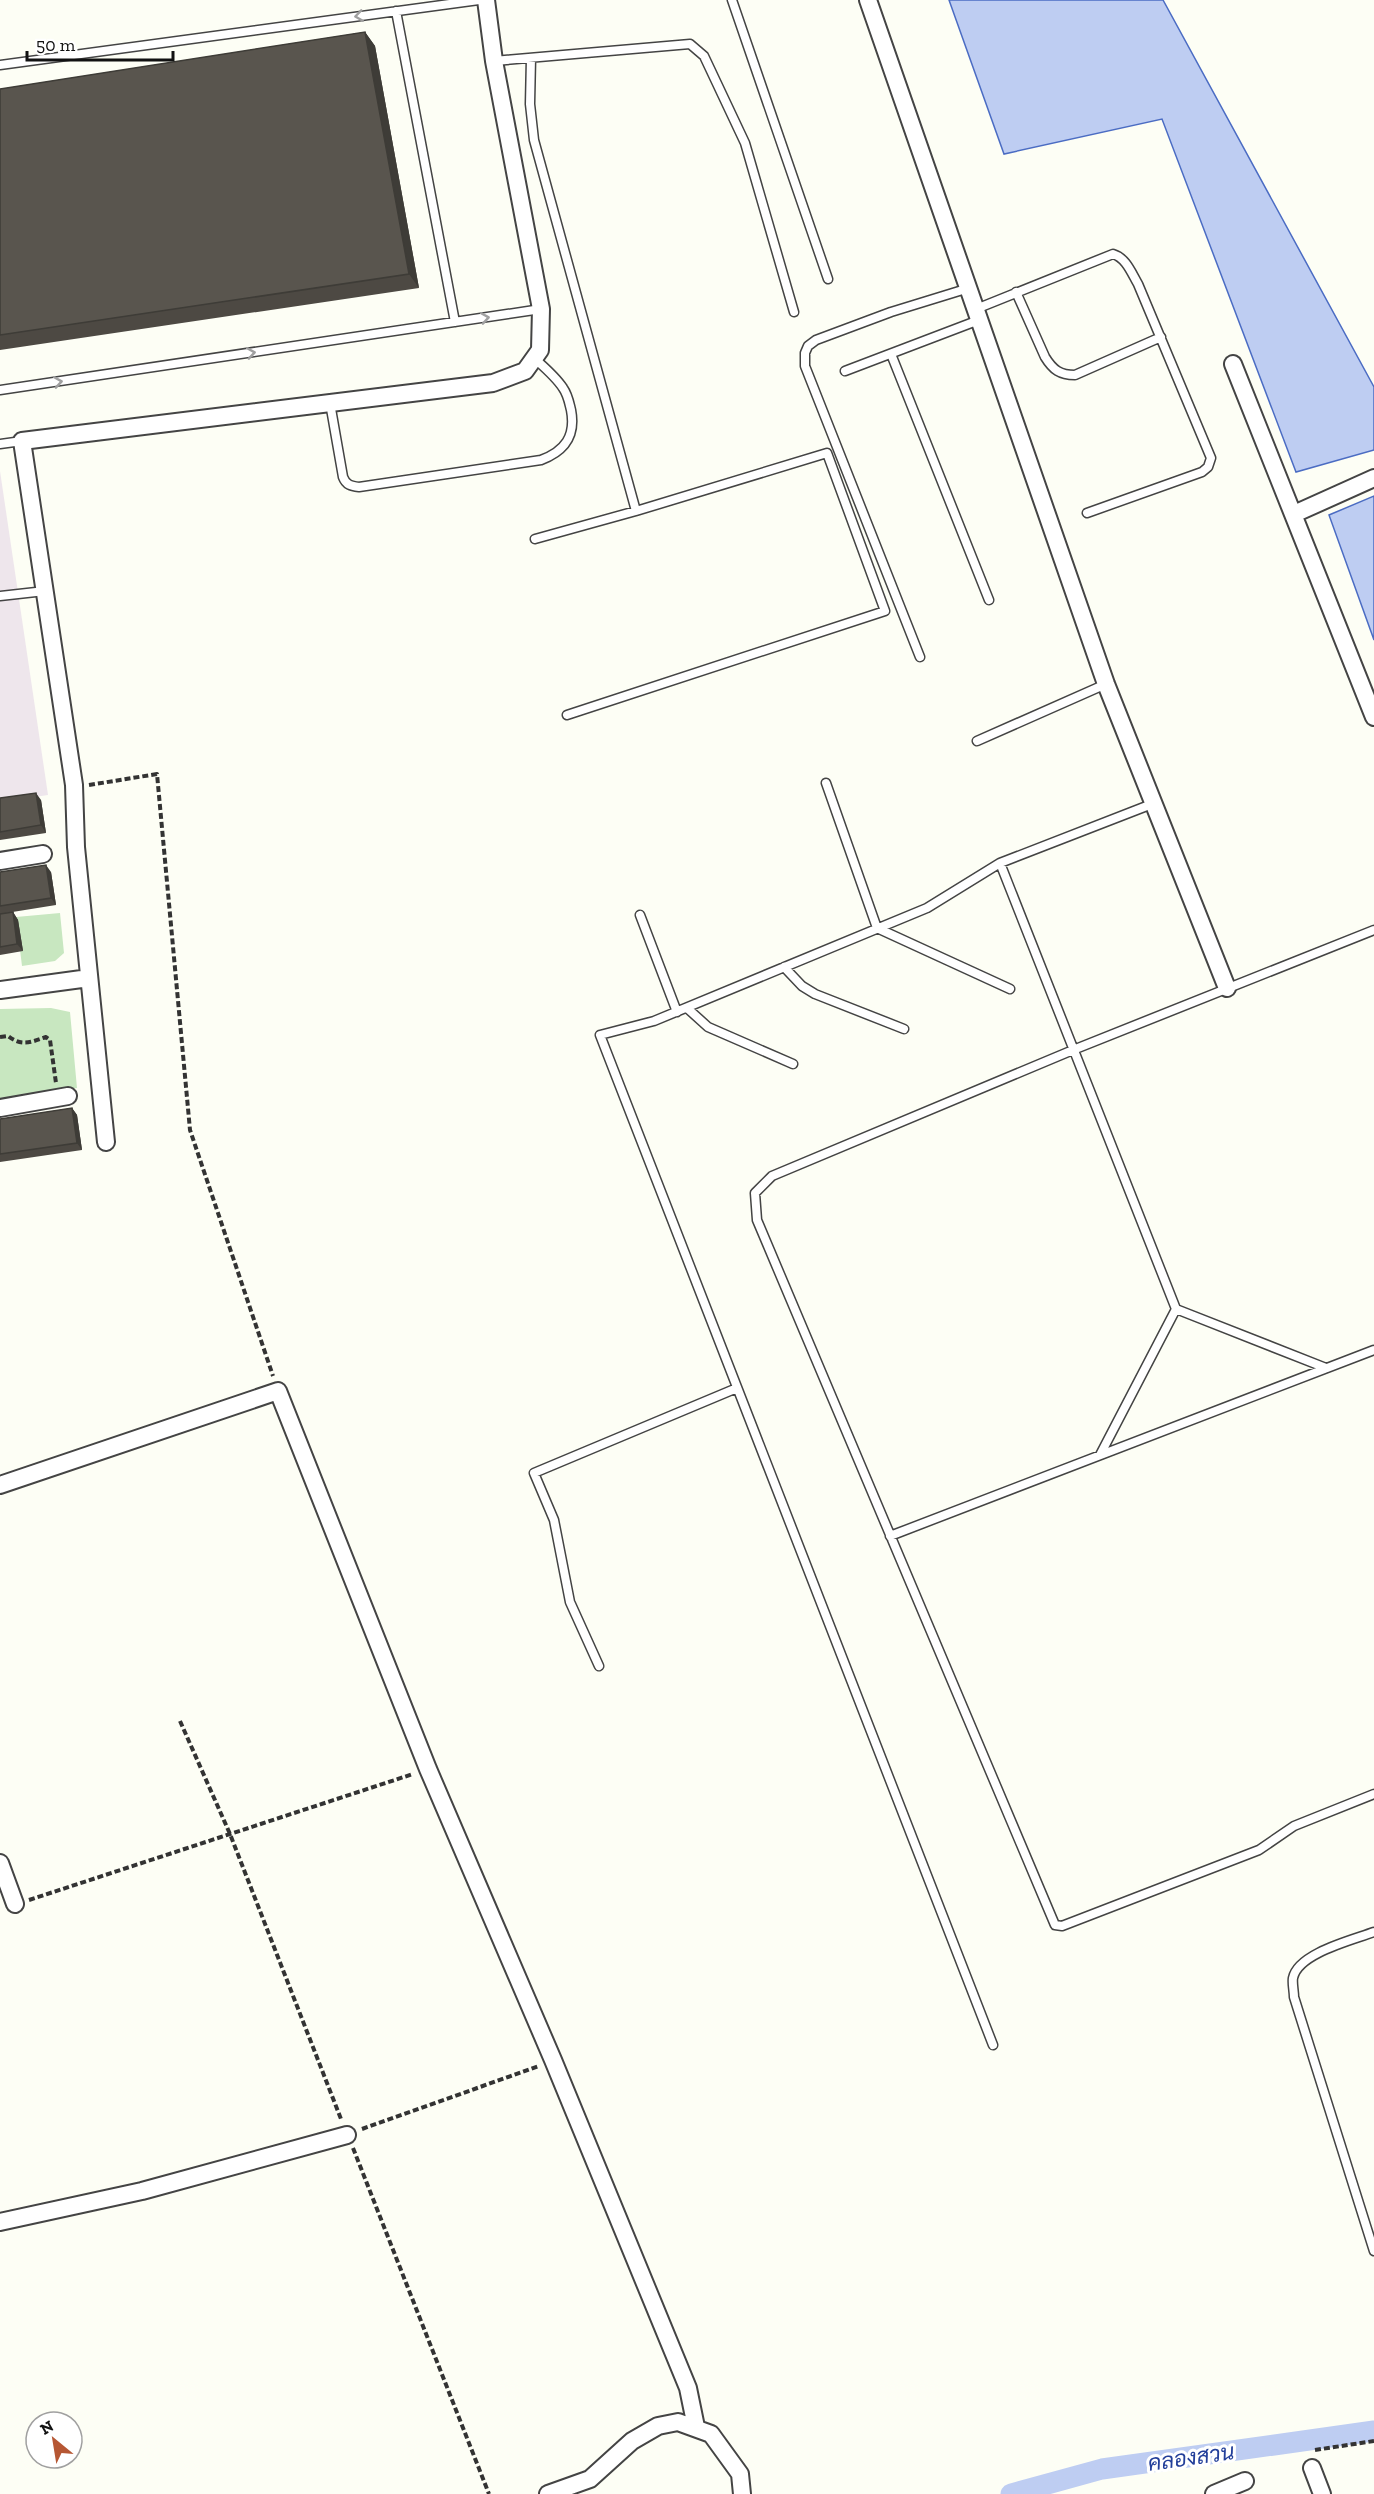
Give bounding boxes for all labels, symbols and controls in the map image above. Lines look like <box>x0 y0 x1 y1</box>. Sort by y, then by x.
one-way arrow <box>354 10 363 22</box>
scale bar <box>27 24 172 62</box>
text: 50 m <box>36 34 76 56</box>
one-way arrow <box>480 312 490 324</box>
one-way arrow <box>246 347 255 359</box>
one-way arrow <box>53 376 62 388</box>
north arrow <box>24 2410 84 2470</box>
text: N <box>37 2416 57 2439</box>
water label: คลองสวน <box>1146 2438 1236 2477</box>

